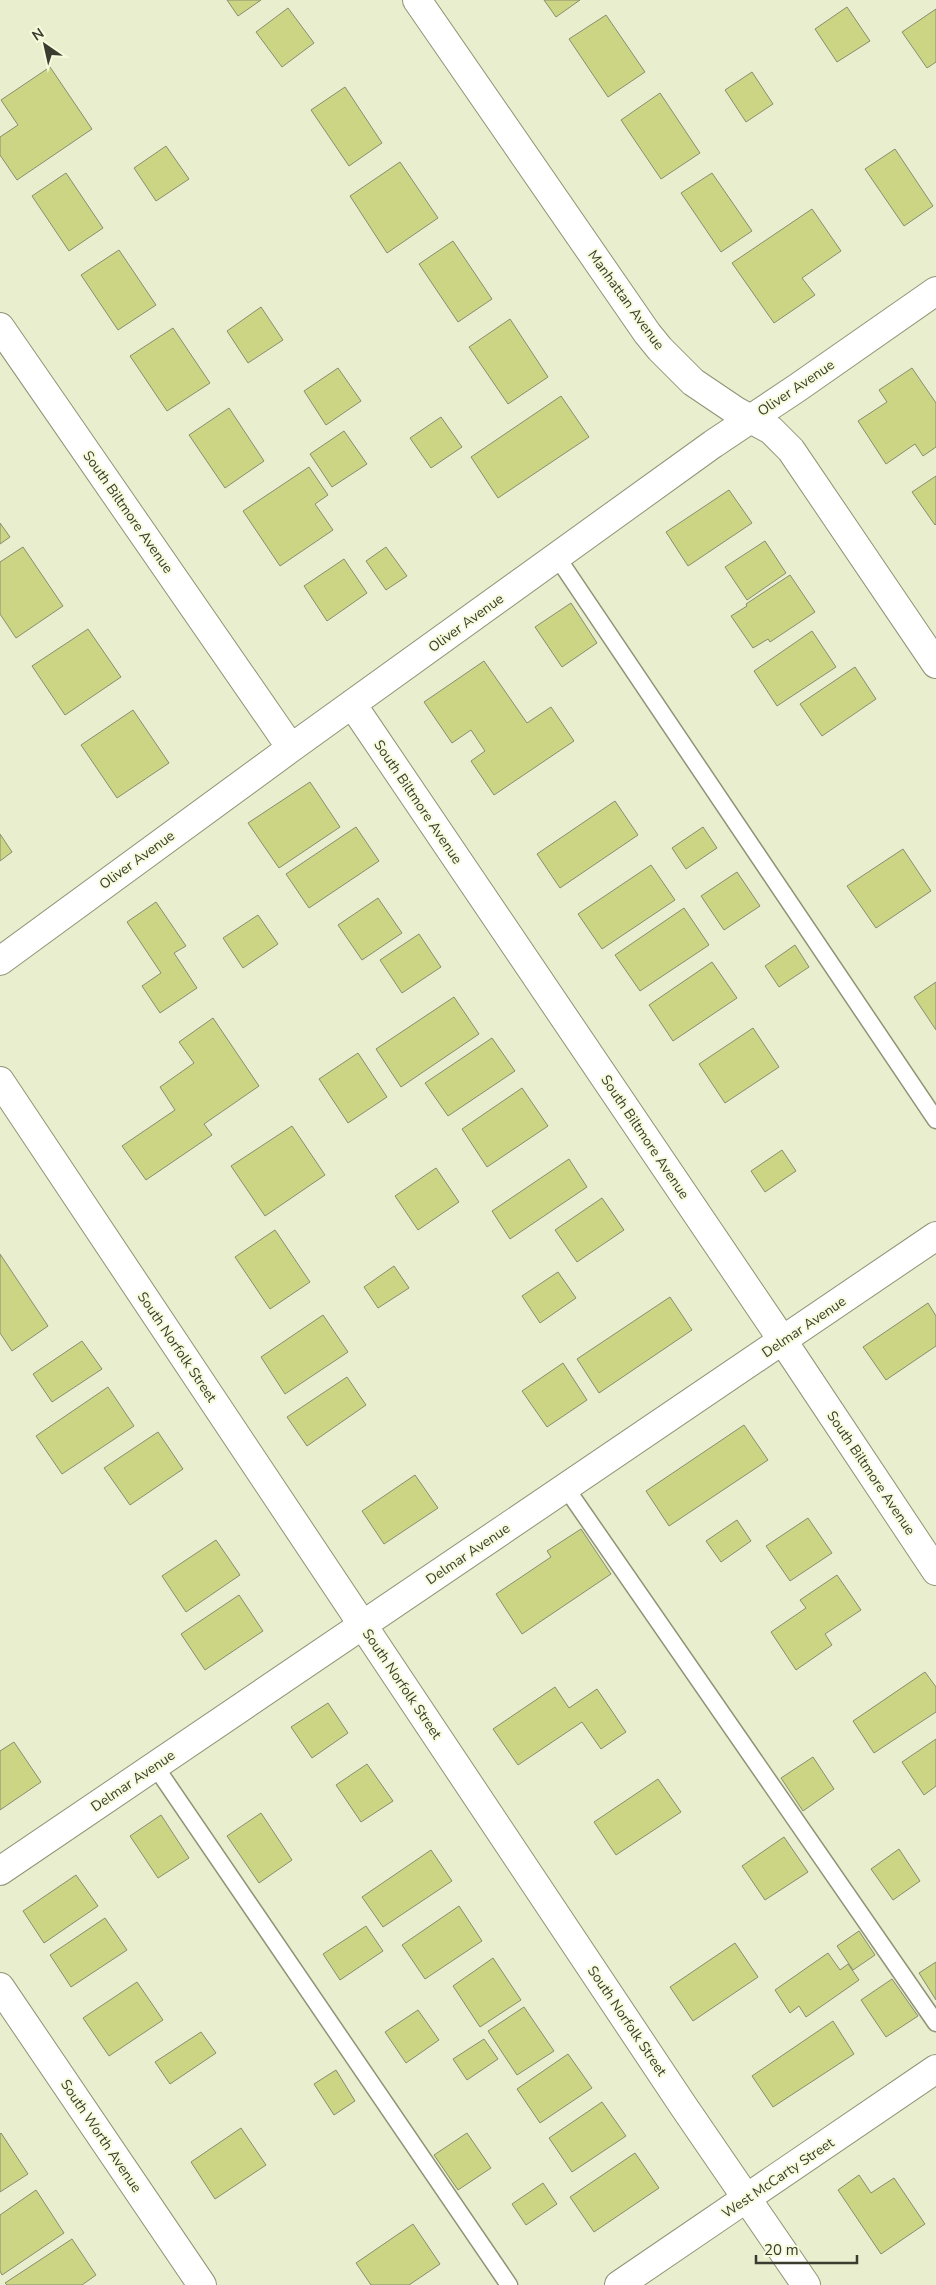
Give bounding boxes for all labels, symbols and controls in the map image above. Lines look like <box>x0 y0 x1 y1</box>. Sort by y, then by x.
north arrow <box>20 20 70 70</box>
text: N <box>28 24 48 45</box>
street label: Manhattan Avenue <box>583 246 669 354</box>
street label: Oliver Avenue <box>754 355 838 421</box>
street label: South Biltmore Avenue <box>78 447 178 577</box>
street label: Oliver Avenue <box>424 589 508 657</box>
street label: South Biltmore Avenue <box>369 736 467 868</box>
street label: Oliver Avenue <box>95 826 179 894</box>
street label: South Biltmore Avenue <box>596 1071 694 1203</box>
street label: South Norfolk Street <box>133 1288 221 1406</box>
street label: Delmar Avenue <box>758 1292 850 1362</box>
street label: South Biltmore Avenue <box>822 1407 920 1539</box>
street label: Delmar Avenue <box>422 1519 514 1589</box>
street label: South Norfolk Street <box>358 1625 446 1743</box>
street label: Delmar Avenue <box>87 1746 179 1816</box>
street label: South Norfolk Street <box>583 1962 671 2080</box>
street label: South Worth Avenue <box>56 2076 146 2196</box>
street label: West McCarty Street <box>718 2133 838 2223</box>
scale bar <box>756 2232 857 2264</box>
text: 20 m <box>764 2240 799 2260</box>

